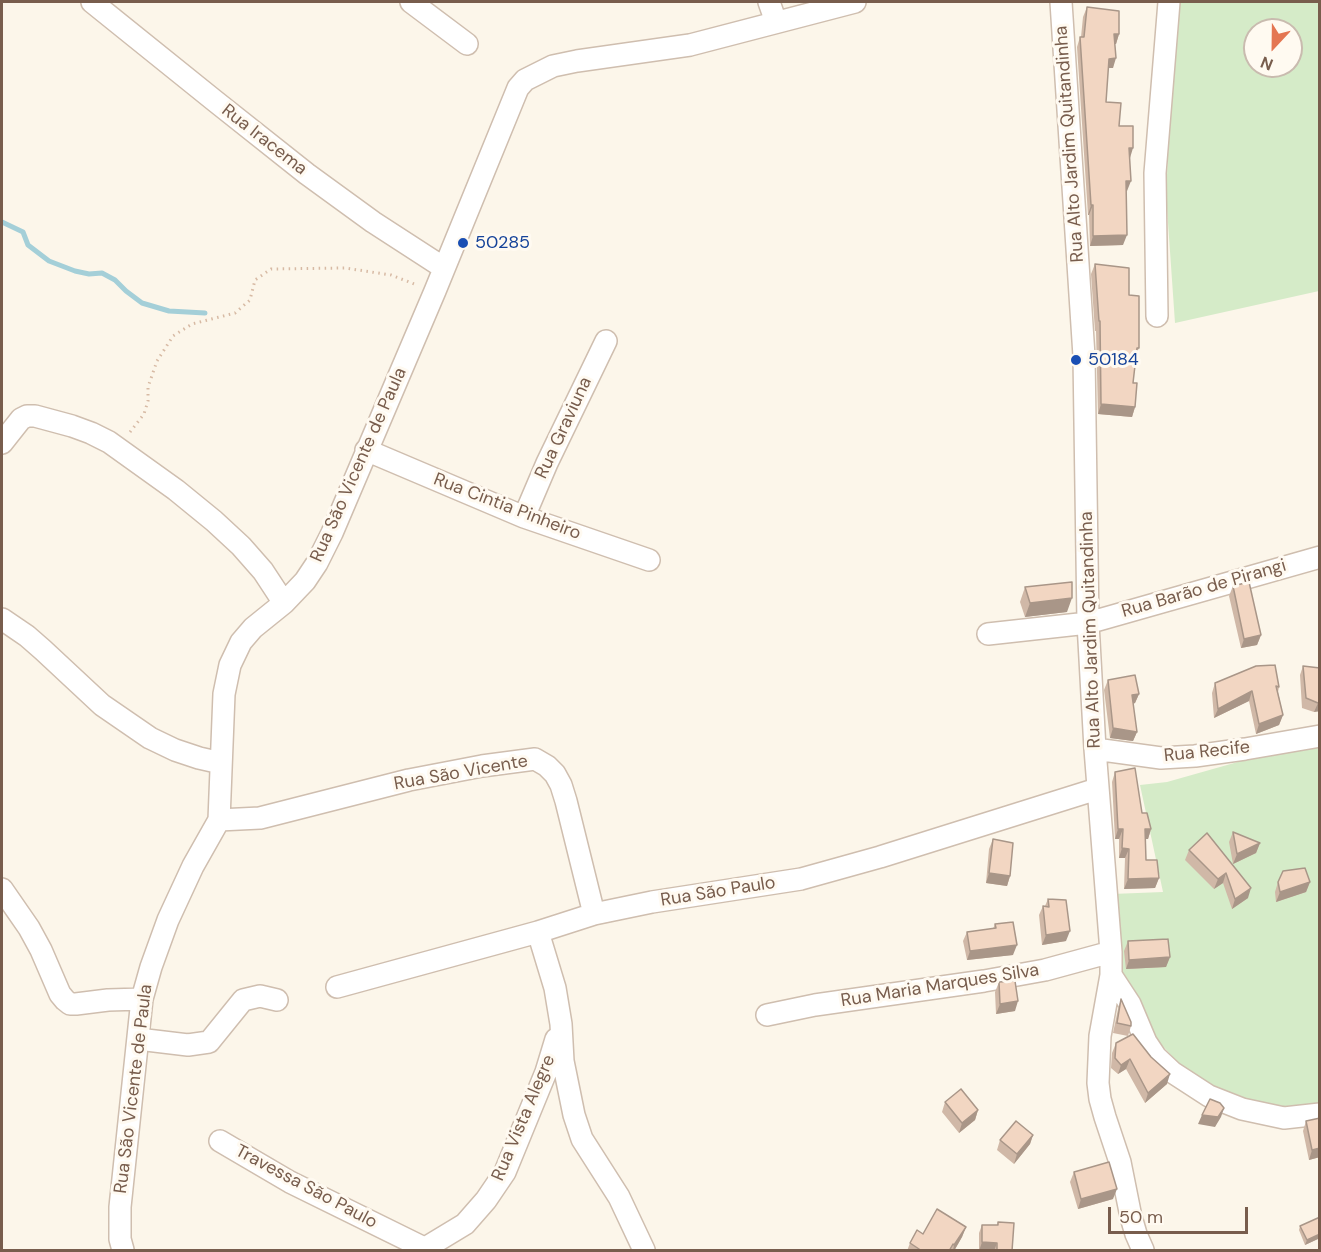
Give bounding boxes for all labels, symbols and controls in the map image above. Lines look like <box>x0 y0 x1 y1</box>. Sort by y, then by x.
north arrow <box>1243 18 1303 78</box>
street label: Rua Alto Jardim Quitandinha <box>1051 25 1089 263</box>
text: N <box>1257 51 1276 75</box>
street label: Rua Iracema <box>217 100 311 180</box>
place label: 50285 <box>475 232 530 254</box>
marker: 50285 <box>456 236 470 250</box>
place label: 50184 <box>1088 349 1139 371</box>
marker: 50184 <box>1069 353 1083 367</box>
street label: Rua São Vicente de Paula <box>306 364 412 566</box>
street label: Rua Graviuna <box>531 374 597 482</box>
street label: Rua Cintia Pinheiro <box>430 469 584 545</box>
street label: Rua Alto Jardim Quitandinha <box>1076 511 1106 749</box>
street label: Rua Barão de Pirangi <box>1119 555 1289 623</box>
street label: Rua Recife <box>1163 737 1251 767</box>
street label: Rua São Vicente <box>392 751 530 795</box>
street label: Rua São Paulo <box>659 872 777 912</box>
street label: Rua Maria Marques Silva <box>839 960 1041 1012</box>
street label: Rua São Vicente de Paula <box>110 983 158 1195</box>
street label: Rua Vista Alegre <box>488 1052 560 1184</box>
street label: Travessa São Paulo <box>231 1140 381 1234</box>
scale bar <box>1111 1195 1250 1233</box>
text: 50 m <box>1119 1205 1163 1229</box>

